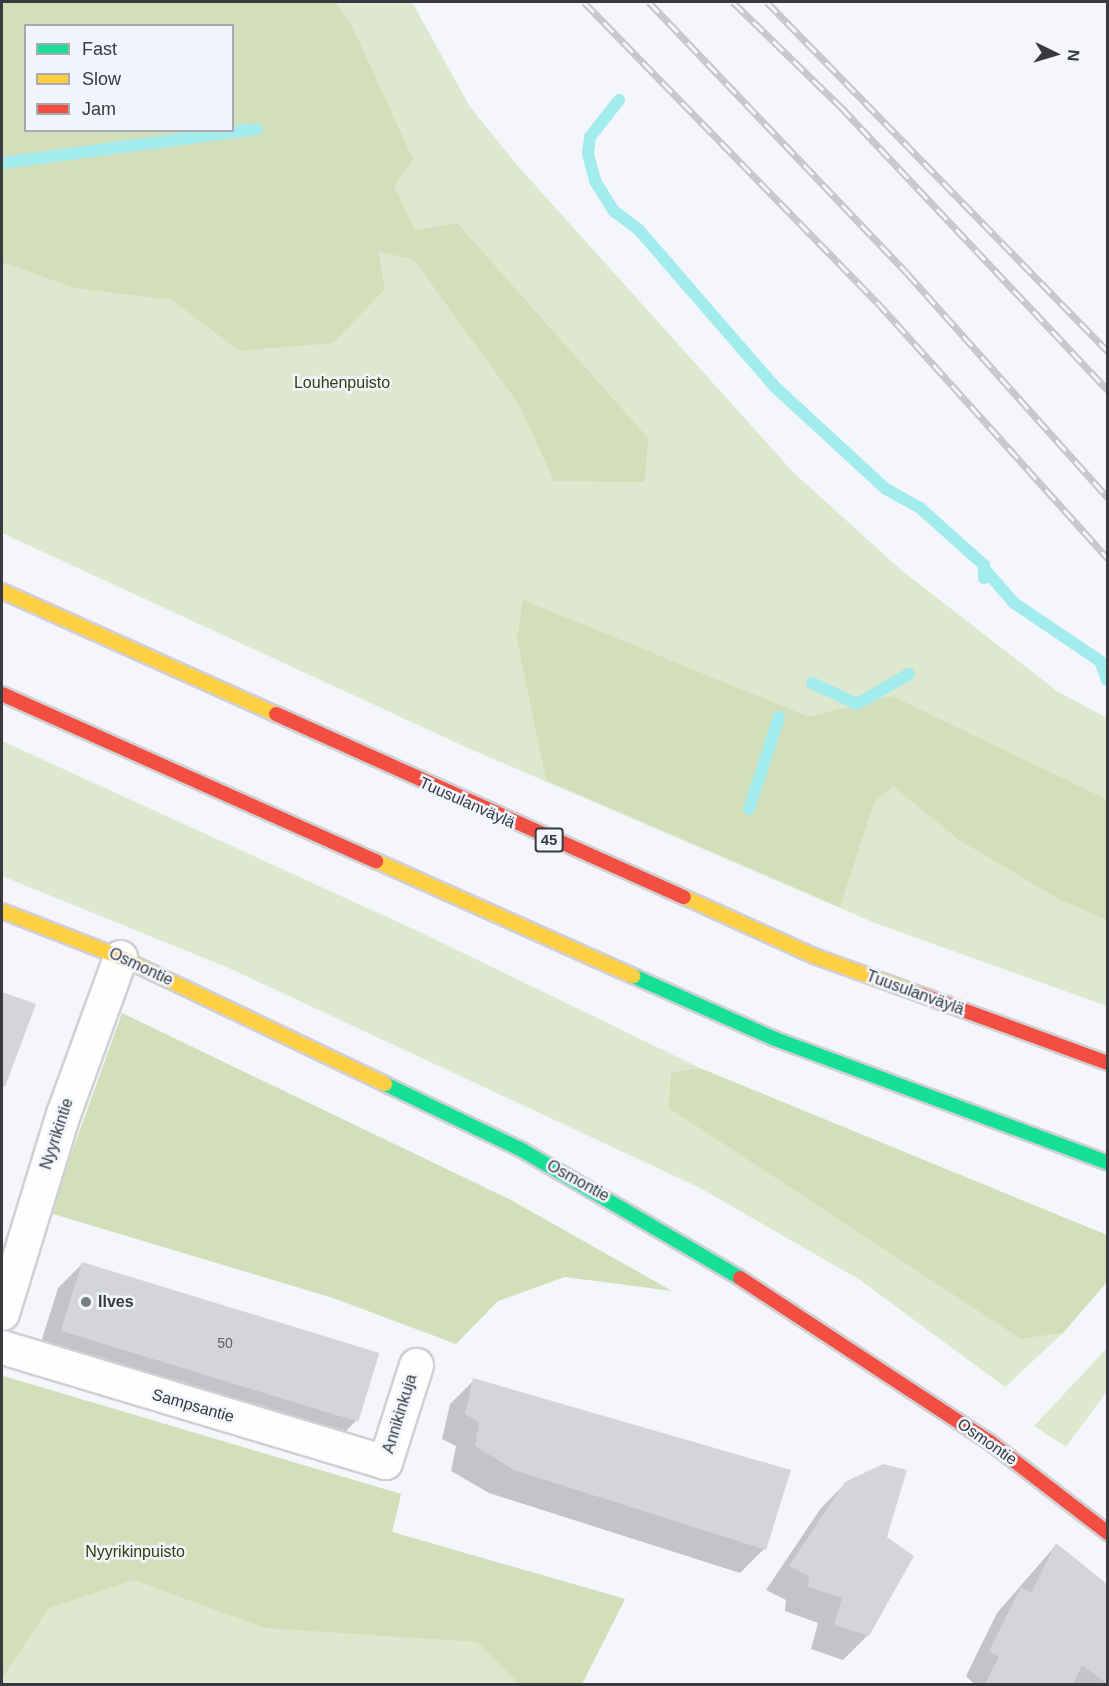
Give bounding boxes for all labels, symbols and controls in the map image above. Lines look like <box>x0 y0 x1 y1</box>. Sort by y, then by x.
legend <box>24 24 234 132</box>
north arrow <box>1025 24 1085 84</box>
text: Fast <box>82 39 117 59</box>
text: N <box>1064 49 1082 62</box>
text: Slow <box>82 69 121 89</box>
text: Jam <box>82 99 116 119</box>
park label: Louhenpuisto <box>294 373 390 393</box>
street label: Tuusulanväylä <box>416 773 518 833</box>
road number: 45 <box>534 828 564 852</box>
street label: Osmontie <box>106 944 176 990</box>
street label: Tuusulanväylä <box>864 966 966 1020</box>
street label: Nyyrikintie <box>36 1096 78 1172</box>
street label: Osmontie <box>543 1156 613 1206</box>
place label: Ilves <box>98 1292 134 1312</box>
marker: Ilves <box>79 1295 93 1309</box>
house number: 50 <box>217 1335 233 1351</box>
street label: Annikinkuja <box>379 1372 421 1456</box>
street label: Sampsantie <box>150 1385 236 1427</box>
street label: Osmontie <box>953 1415 1021 1469</box>
park label: Nyyrikinpuisto <box>85 1542 185 1562</box>

